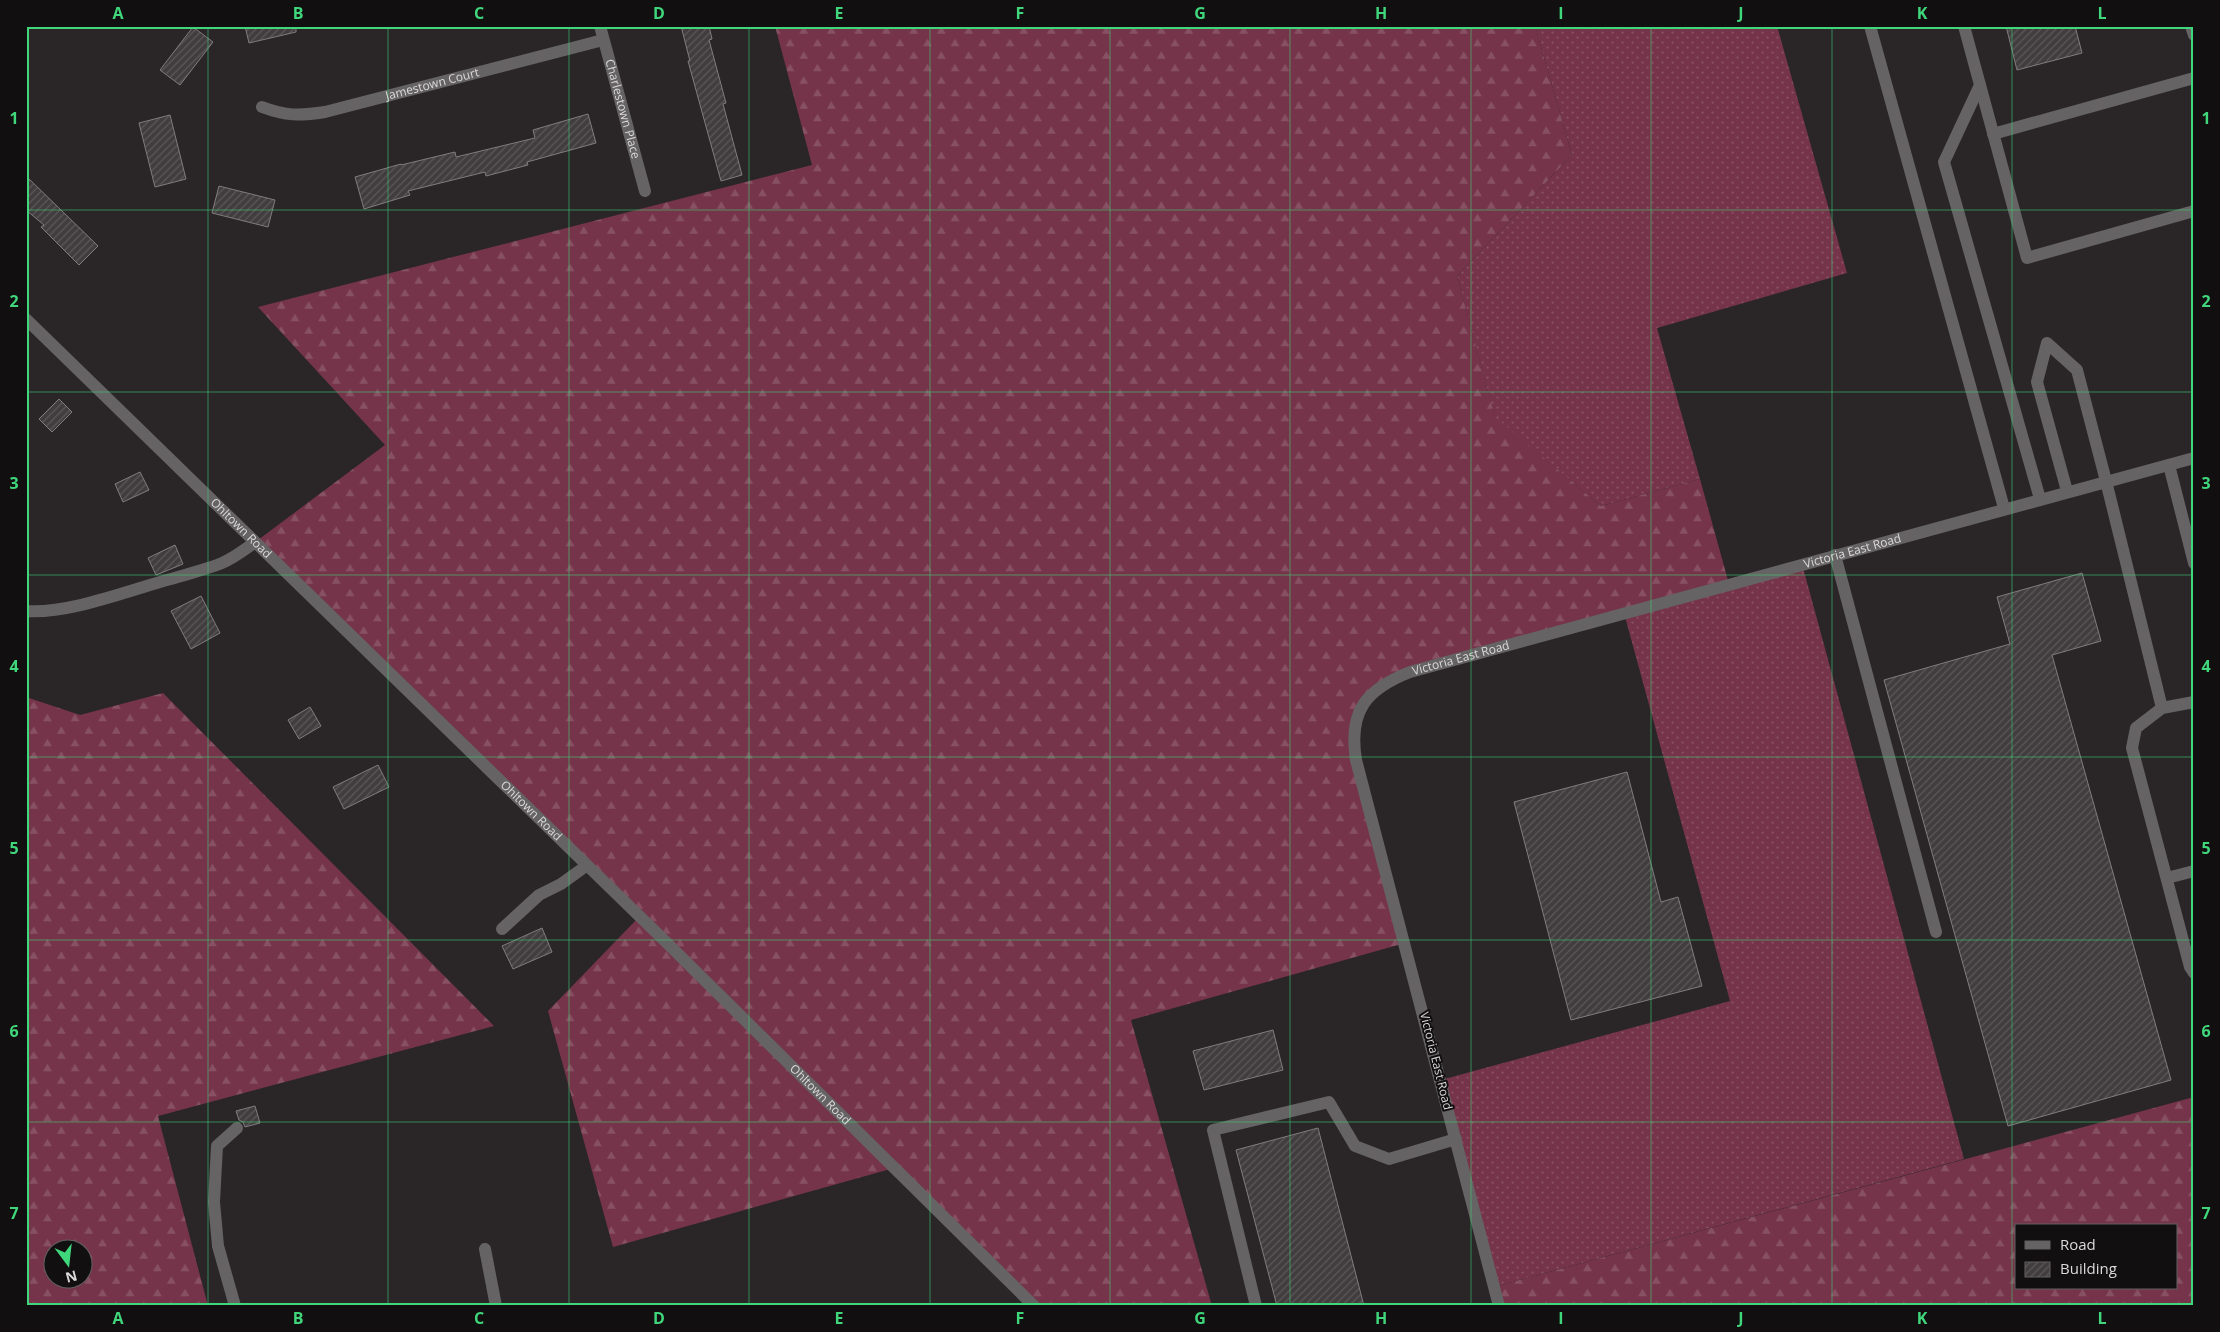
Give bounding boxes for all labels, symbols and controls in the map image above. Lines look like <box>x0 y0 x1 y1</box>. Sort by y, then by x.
text: A <box>112 2 124 24</box>
text: B <box>293 2 303 24</box>
text: C <box>474 2 484 24</box>
text: D <box>653 2 665 24</box>
text: E <box>835 2 844 24</box>
text: F <box>1016 2 1024 24</box>
text: G <box>1194 2 1206 24</box>
text: H <box>1375 2 1387 24</box>
text: I <box>1558 2 1564 24</box>
text: J <box>1736 2 1744 24</box>
text: K <box>1917 2 1928 24</box>
text: L <box>2097 2 2107 24</box>
street label: Charlestown Place <box>601 57 645 161</box>
street label: Jamestown Court <box>383 63 481 104</box>
text: 1 <box>9 107 19 129</box>
text: 1 <box>2201 107 2211 129</box>
text: 2 <box>9 290 19 312</box>
text: 2 <box>2201 290 2211 312</box>
text: 3 <box>9 472 19 494</box>
text: 3 <box>2201 472 2211 494</box>
street label: Ohltown Road <box>207 494 276 562</box>
street label: Victoria East Road <box>1802 529 1903 572</box>
street label: Victoria East Road <box>1410 636 1511 679</box>
text: 4 <box>9 655 19 677</box>
text: 4 <box>2201 655 2211 677</box>
street label: Ohltown Road <box>497 777 566 844</box>
text: 5 <box>9 837 19 859</box>
text: 5 <box>2201 837 2211 859</box>
street label: Victoria East Road <box>1416 1010 1457 1112</box>
text: 6 <box>9 1020 19 1042</box>
text: 6 <box>2201 1020 2211 1042</box>
street label: Ohltown Road <box>786 1060 855 1128</box>
text: 7 <box>9 1202 19 1224</box>
text: 7 <box>2201 1202 2211 1224</box>
legend <box>2015 1224 2178 1290</box>
text: Road <box>2060 1234 2096 1254</box>
north arrow <box>42 1240 92 1290</box>
text: Building <box>2060 1258 2117 1278</box>
text: N <box>64 1266 79 1288</box>
text: A <box>112 1307 124 1329</box>
text: B <box>293 1307 303 1329</box>
text: C <box>474 1307 484 1329</box>
text: D <box>653 1307 665 1329</box>
text: E <box>835 1307 844 1329</box>
text: F <box>1016 1307 1024 1329</box>
text: G <box>1194 1307 1206 1329</box>
text: H <box>1375 1307 1387 1329</box>
text: I <box>1558 1307 1564 1329</box>
text: J <box>1736 1307 1744 1329</box>
text: K <box>1917 1307 1928 1329</box>
text: L <box>2097 1307 2107 1329</box>

